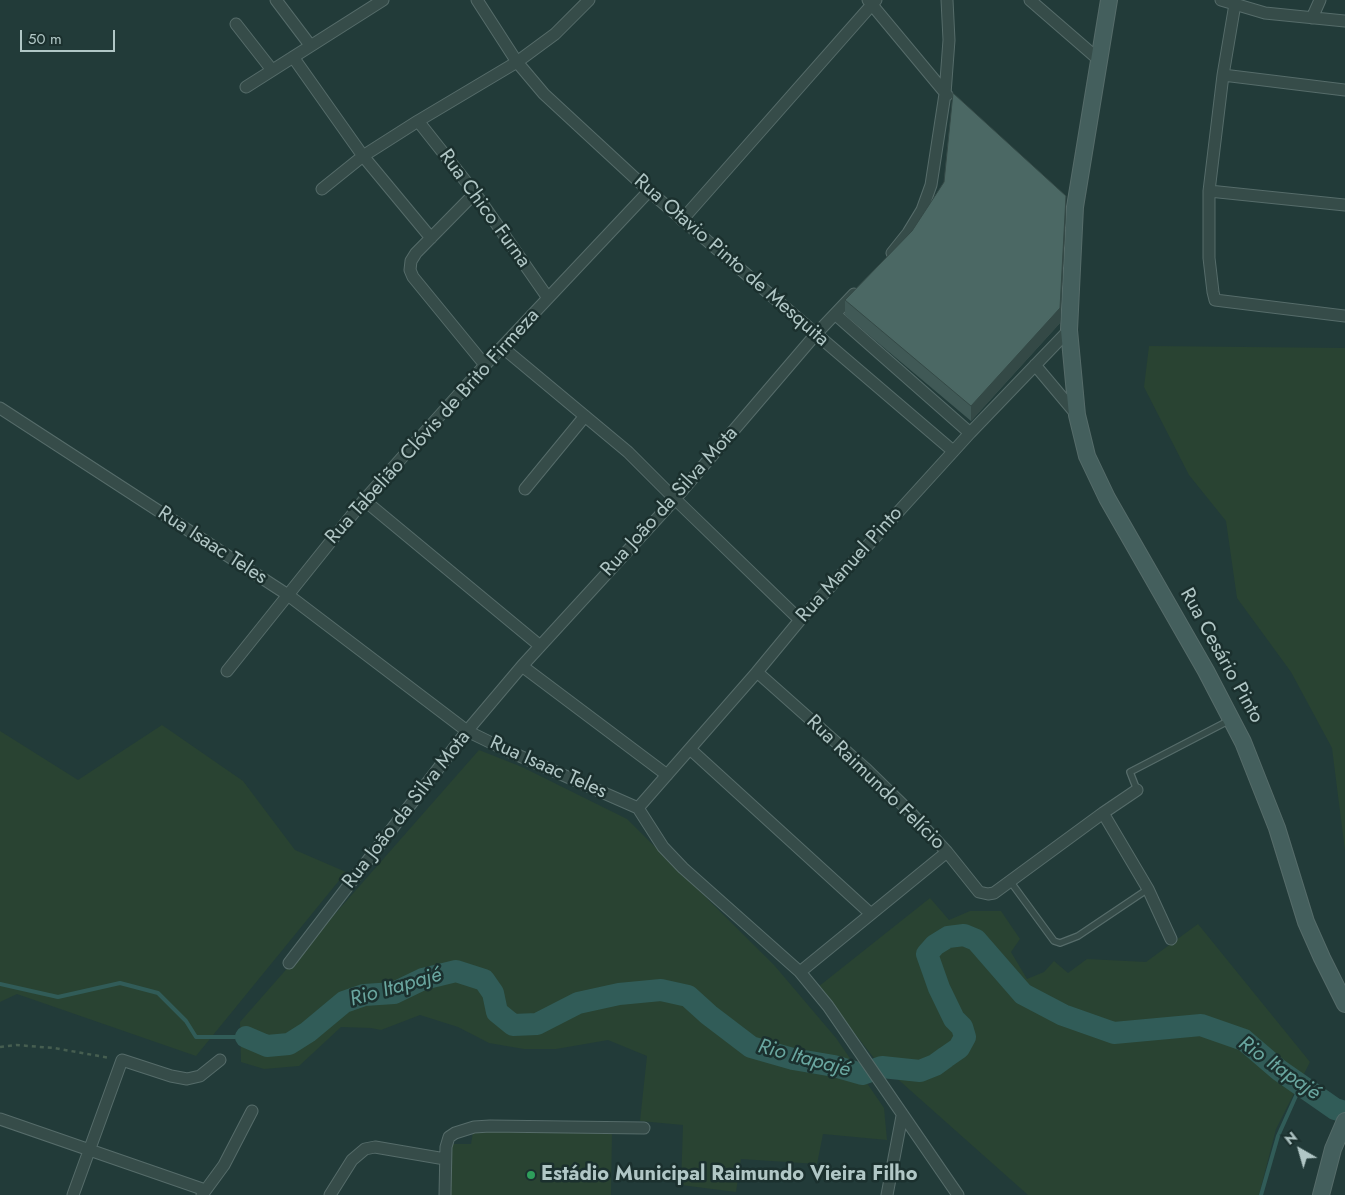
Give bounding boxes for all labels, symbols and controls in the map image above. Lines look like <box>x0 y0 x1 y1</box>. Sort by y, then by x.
scale bar <box>22 20 118 52</box>
text: 50 m <box>28 28 62 50</box>
street label: Rua Chico Furna <box>433 145 535 273</box>
street label: Rua Otavio Pinto de Mesquita <box>629 170 833 352</box>
street label: Rua Tabelião Clóvis de Brito Firmeza <box>321 304 545 550</box>
street label: Rua João da Silva Mota <box>596 422 744 582</box>
street label: Rua Isaac Teles <box>153 502 271 590</box>
street label: Rua Manuel Pinto <box>792 502 908 628</box>
street label: Rua Cesário Pinto <box>1174 584 1268 728</box>
street label: Rua Raimundo Felício <box>801 711 949 855</box>
street label: Rua João da Silva Mota <box>338 726 476 894</box>
street label: Rua Isaac Teles <box>486 731 610 805</box>
water label: Rio Itapajé <box>347 963 445 1013</box>
water label: Rio Itapajé <box>1233 1032 1325 1106</box>
water label: Rio Itapajé <box>755 1035 853 1083</box>
north arrow <box>1275 1125 1325 1175</box>
text: N <box>1280 1127 1301 1149</box>
place label: Estádio Municipal Raimundo Vieira Filho <box>541 1163 917 1187</box>
marker: Estádio Municipal Raimundo Vieira Filho <box>525 1169 537 1181</box>

